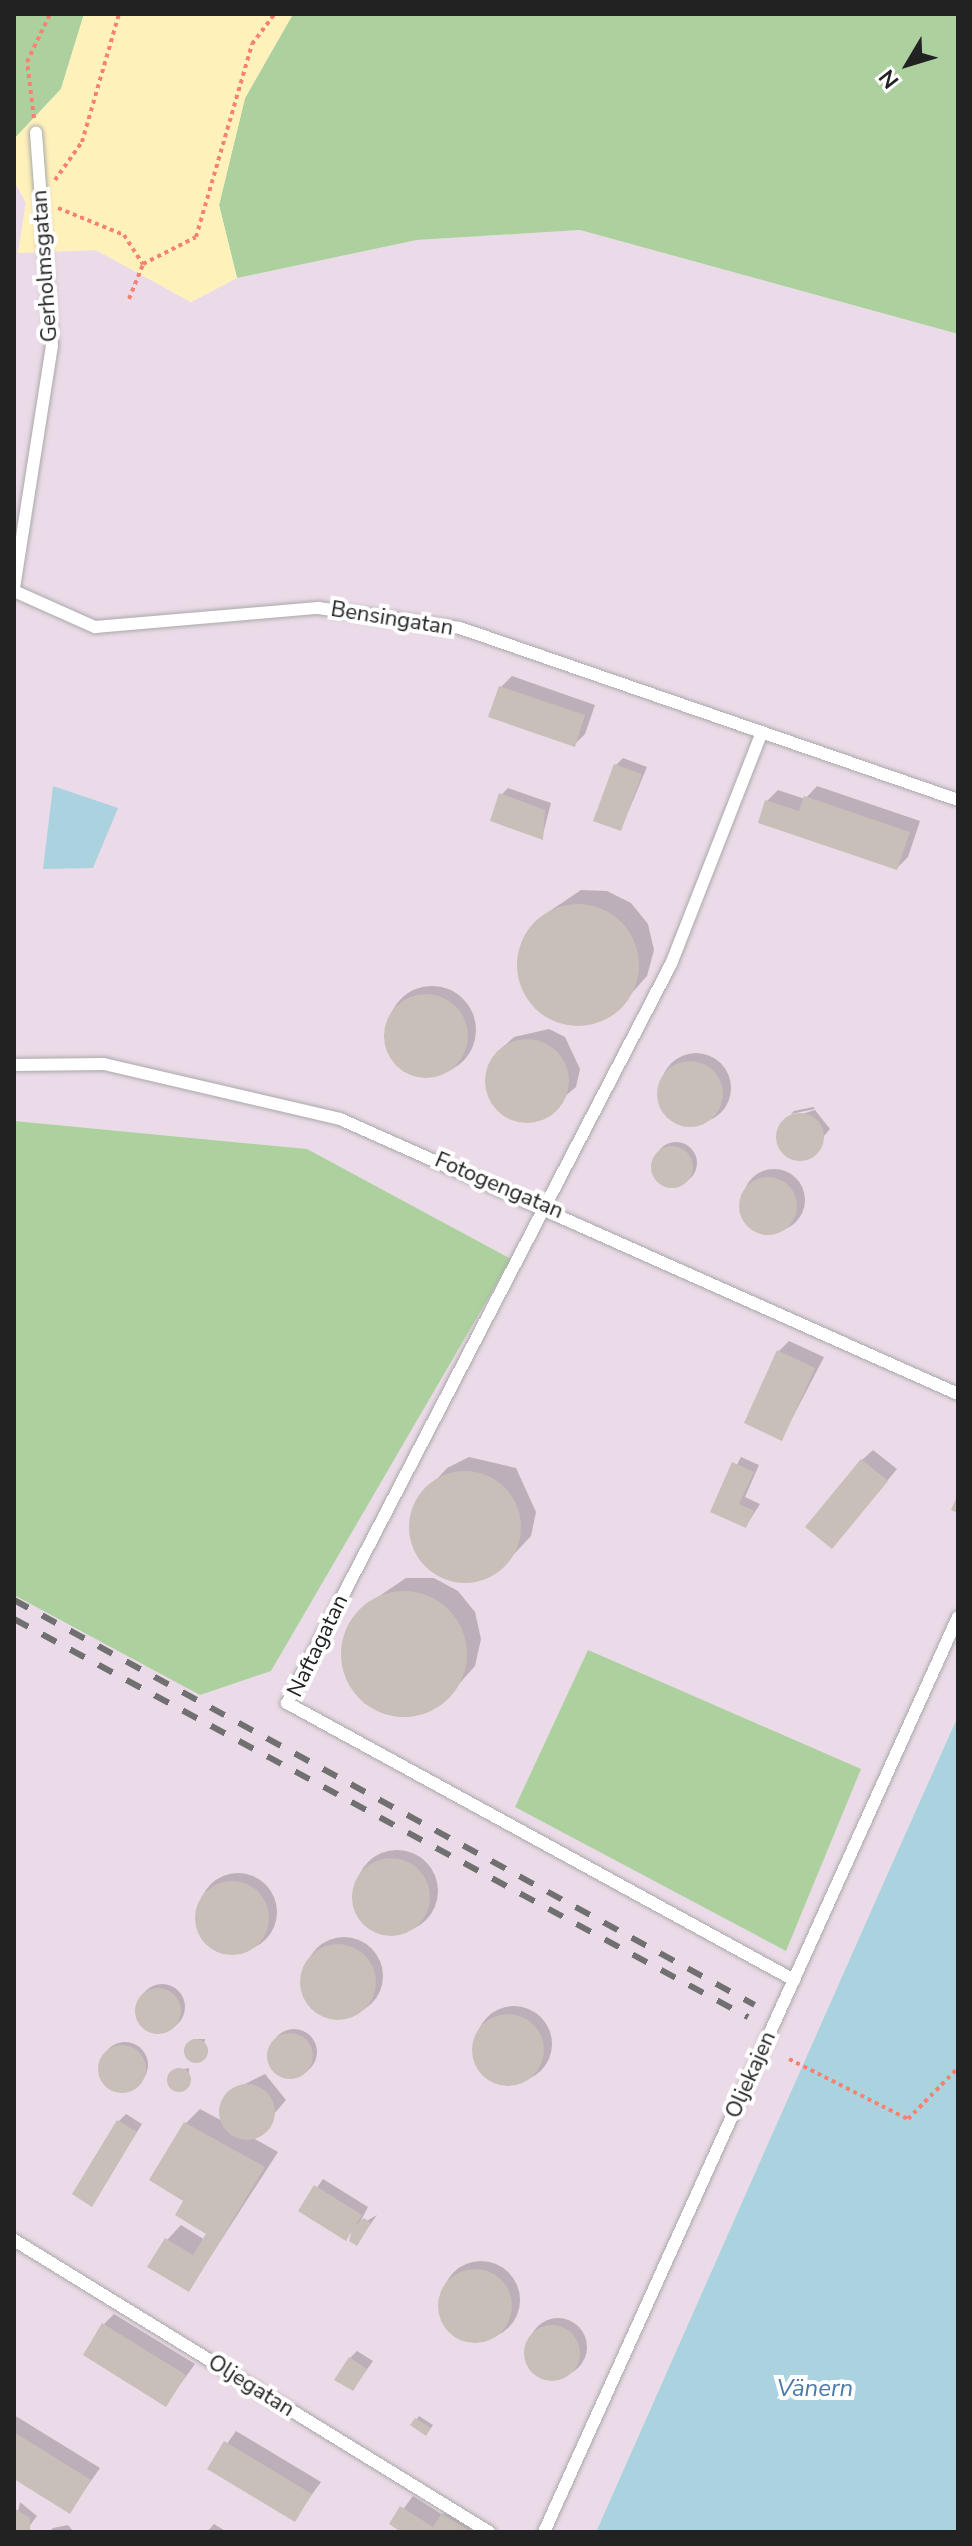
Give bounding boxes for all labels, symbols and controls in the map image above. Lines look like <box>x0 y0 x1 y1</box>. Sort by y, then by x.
north arrow <box>868 24 948 104</box>
text: N <box>872 63 906 94</box>
street label: Gerholmsgatan <box>27 189 63 343</box>
street label: Bensingatan <box>329 596 455 642</box>
street label: Fotogengatan <box>431 1147 567 1225</box>
street label: Naftagatan <box>282 1591 354 1701</box>
street label: Oljekajen <box>720 2028 782 2122</box>
street label: Oljegatan <box>203 2349 299 2423</box>
water label: Vänern <box>777 2375 853 2403</box>

